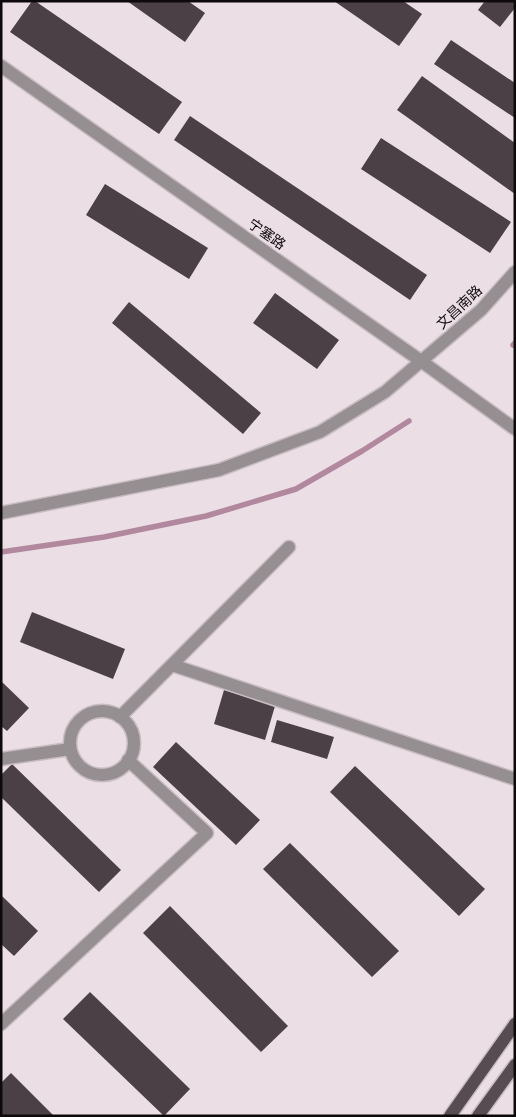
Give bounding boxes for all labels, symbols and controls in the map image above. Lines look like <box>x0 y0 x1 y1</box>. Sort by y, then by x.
street label: 宁塞路 <box>245 213 291 253</box>
street label: 文昌南路 <box>431 280 486 333</box>

